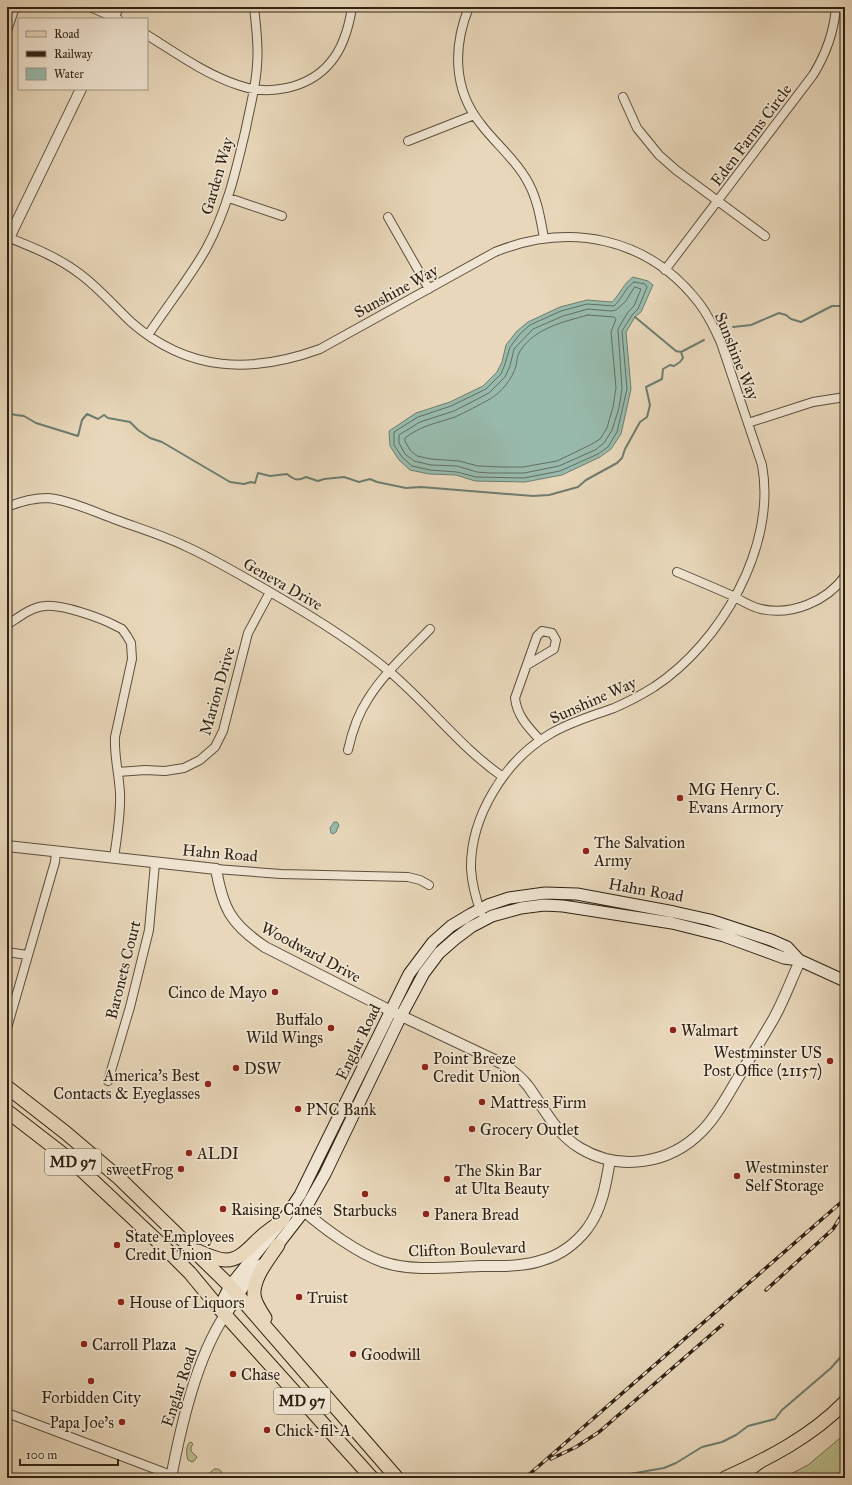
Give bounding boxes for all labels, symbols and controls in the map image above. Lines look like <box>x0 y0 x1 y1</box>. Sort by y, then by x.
legend <box>18 18 148 90</box>
text: Road <box>54 27 80 41</box>
text: Railway <box>54 47 93 61</box>
text: Water <box>54 67 84 81</box>
street label: Eden Farms Circle <box>706 80 796 190</box>
street label: Garden Way <box>197 135 237 217</box>
street label: Sunshine Way <box>351 260 442 322</box>
street label: Sunshine Way <box>711 309 763 403</box>
street label: Geneva Drive <box>240 554 326 615</box>
street label: Marion Drive <box>195 644 239 737</box>
street label: Sunshine Way <box>547 672 640 728</box>
place label: MG Henry C. Evans Armory <box>688 780 784 817</box>
marker: MG Henry C. Evans Armory <box>675 793 685 803</box>
place label: The Salvation Army <box>593 833 686 870</box>
street label: Hahn Road <box>181 840 259 866</box>
marker: The Salvation Army <box>581 846 591 856</box>
street label: Hahn Road <box>607 874 685 906</box>
street label: Baronets Court <box>102 918 145 1021</box>
street label: Woodward Drive <box>258 918 365 986</box>
place label: Cinco de Mayo <box>168 983 267 1002</box>
marker: Cinco de Mayo <box>270 987 280 997</box>
street label: Englar Road <box>331 1001 385 1084</box>
place label: Buffalo Wild Wings <box>246 1010 323 1048</box>
place label: Walmart <box>681 1021 739 1040</box>
marker: Buffalo Wild Wings <box>326 1023 336 1033</box>
marker: Walmart <box>668 1025 678 1035</box>
place label: Westminster US Post Office (21157) <box>703 1043 822 1081</box>
place label: Point Breeze Credit Union <box>433 1049 520 1086</box>
marker: Westminster US Post Office (21157) <box>825 1056 835 1066</box>
place label: DSW <box>244 1059 282 1078</box>
marker: Point Breeze Credit Union <box>420 1062 430 1072</box>
marker: DSW <box>231 1063 241 1073</box>
place label: America's Best Contacts & Eyeglasses <box>53 1066 200 1104</box>
marker: America's Best Contacts & Eyeglasses <box>203 1079 213 1089</box>
place label: Mattress Firm <box>490 1093 587 1112</box>
marker: Mattress Firm <box>477 1097 487 1107</box>
place label: PNC Bank <box>306 1100 377 1119</box>
marker: PNC Bank <box>293 1104 303 1114</box>
place label: Grocery Outlet <box>480 1120 579 1139</box>
marker: Grocery Outlet <box>467 1124 477 1134</box>
place label: ALDI <box>196 1144 239 1163</box>
marker: ALDI <box>184 1148 194 1158</box>
road number: MD 97 <box>45 1149 101 1175</box>
place label: Westminster Self Storage <box>745 1158 828 1196</box>
place label: sweetFrog <box>106 1160 174 1180</box>
place label: The Skin Bar at Ulta Beauty <box>455 1161 550 1198</box>
marker: sweetFrog <box>176 1164 186 1174</box>
marker: Westminster Self Storage <box>732 1171 742 1181</box>
marker: The Skin Bar at Ulta Beauty <box>442 1174 452 1184</box>
marker: Starbucks <box>360 1189 370 1199</box>
place label: Raising Canes <box>231 1200 322 1220</box>
place label: Starbucks <box>333 1201 397 1220</box>
marker: Raising Canes <box>218 1204 228 1214</box>
place label: Panera Bread <box>434 1205 519 1224</box>
marker: Panera Bread <box>421 1209 431 1219</box>
place label: State Employees Credit Union <box>125 1227 234 1264</box>
street label: Clifton Boulevard <box>408 1237 526 1261</box>
marker: State Employees Credit Union <box>112 1240 122 1250</box>
place label: Truist <box>307 1288 348 1307</box>
marker: Truist <box>294 1292 304 1302</box>
place label: House of Liquors <box>129 1293 245 1313</box>
marker: House of Liquors <box>116 1297 126 1307</box>
place label: Carroll Plaza <box>92 1335 176 1354</box>
marker: Carroll Plaza <box>79 1339 89 1349</box>
street label: Englar Road <box>157 1345 202 1429</box>
place label: Goodwill <box>361 1345 421 1364</box>
marker: Goodwill <box>348 1349 358 1359</box>
place label: Chase <box>241 1365 280 1384</box>
marker: Chase <box>228 1369 238 1379</box>
marker: Forbidden City <box>86 1376 96 1386</box>
place label: Forbidden City <box>41 1388 141 1407</box>
road number: MD 97 <box>274 1388 330 1414</box>
place label: Papa Joe's <box>49 1413 114 1433</box>
marker: Papa Joe's <box>117 1417 127 1427</box>
place label: Chick-fil-A <box>275 1421 351 1440</box>
marker: Chick-fil-A <box>262 1425 272 1435</box>
scale bar <box>20 1441 118 1467</box>
text: 100 m <box>26 1448 57 1462</box>

